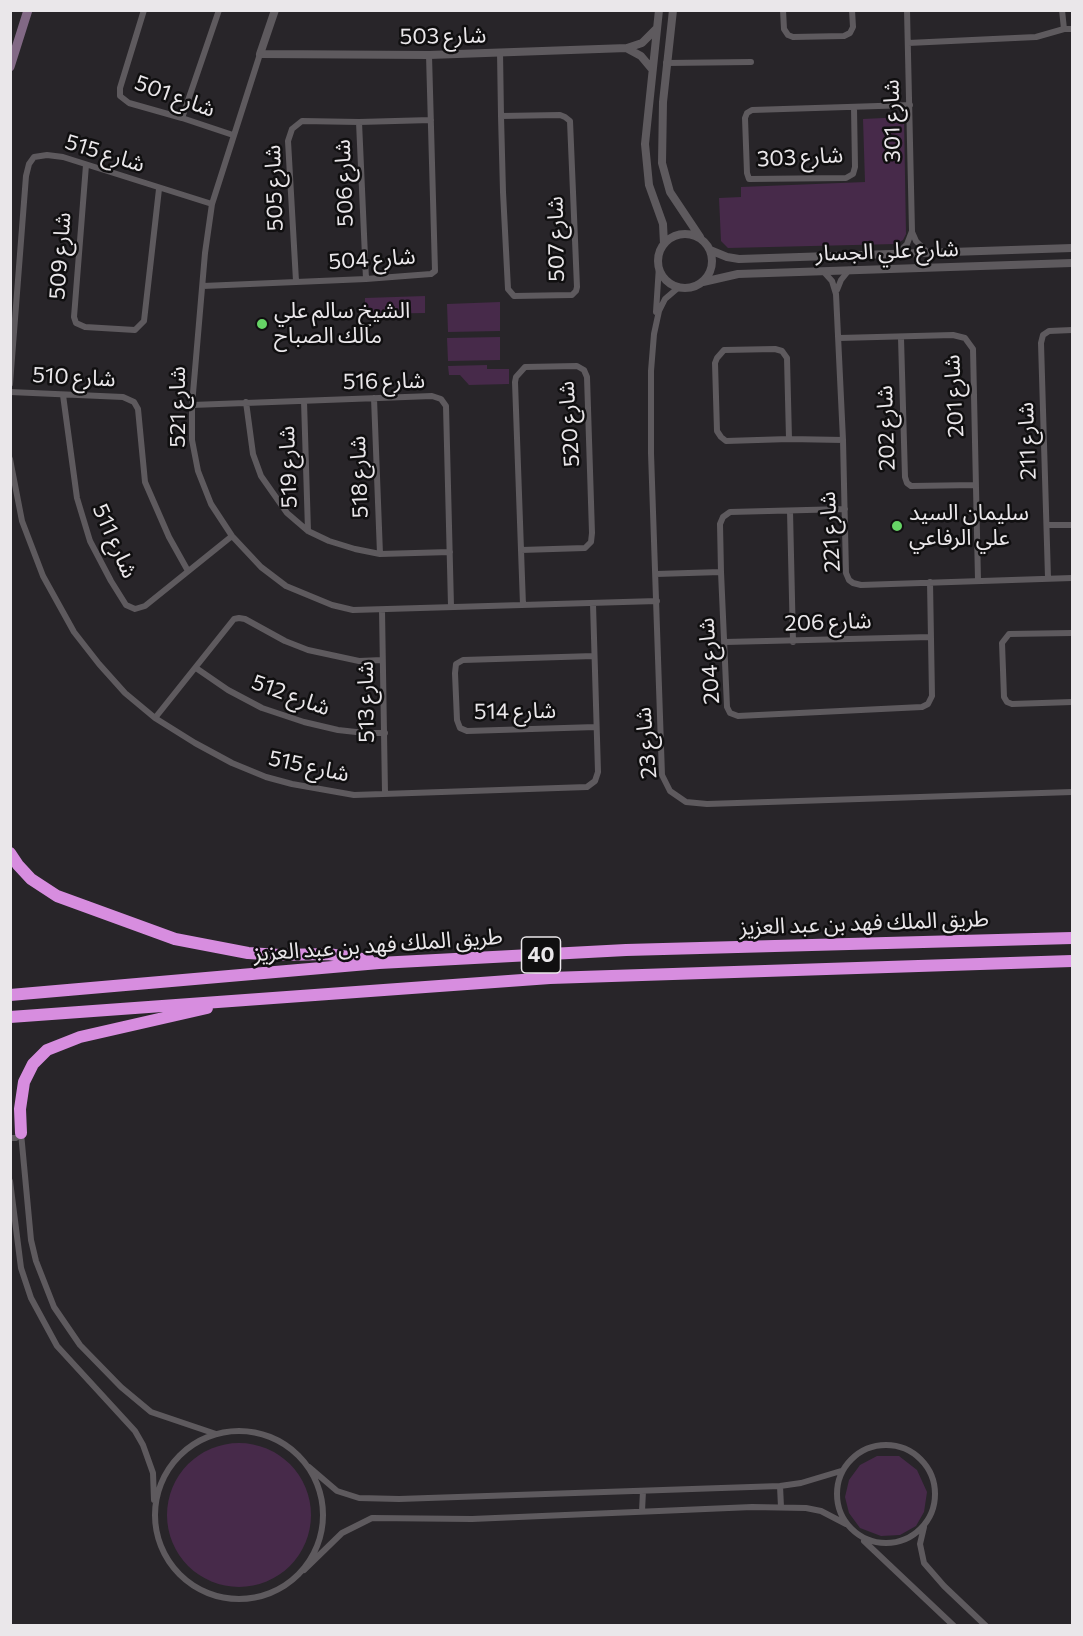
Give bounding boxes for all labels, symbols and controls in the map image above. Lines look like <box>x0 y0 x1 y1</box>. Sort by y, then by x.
street label: شارع 503 <box>399 22 487 50</box>
street label: شارع 501 <box>131 69 219 123</box>
street label: شارع 301 <box>878 79 906 163</box>
street label: شارع 515 <box>62 128 148 178</box>
street label: شارع 506 <box>329 139 359 227</box>
street label: شارع 303 <box>756 142 844 172</box>
street label: شارع 505 <box>259 144 289 232</box>
street label: شارع 507 <box>542 196 570 282</box>
street label: شارع 509 <box>44 211 76 301</box>
street label: شارع علي الجسار <box>815 235 959 267</box>
street label: شارع 504 <box>328 243 416 275</box>
place label: الشيخ سالم علي مالك الصباح <box>274 298 410 350</box>
marker: الشيخ سالم علي مالك الصباح <box>255 317 269 331</box>
street label: شارع 201 <box>939 354 969 438</box>
street label: شارع 510 <box>32 362 116 392</box>
street label: شارع 521 <box>165 366 191 448</box>
street label: شارع 516 <box>343 367 425 395</box>
street label: شارع 520 <box>553 380 585 468</box>
street label: شارع 202 <box>871 385 901 471</box>
street label: شارع 211 <box>1012 402 1042 480</box>
street label: شارع 519 <box>273 425 303 509</box>
street label: شارع 518 <box>344 435 374 519</box>
street label: شارع 221 <box>814 491 846 573</box>
street label: شارع 511 <box>87 500 143 582</box>
place label: سليمان السيد علي الرفاعي <box>909 500 1029 552</box>
marker: سليمان السيد علي الرفاعي <box>890 519 904 533</box>
street label: شارع 206 <box>784 607 872 637</box>
street label: شارع 204 <box>693 617 725 705</box>
street label: شارع 513 <box>352 661 380 743</box>
street label: شارع 512 <box>248 669 334 721</box>
street label: شارع 514 <box>474 697 556 725</box>
street label: شارع 23 <box>630 706 662 780</box>
street label: شارع 515 <box>266 745 352 787</box>
street label: طريق الملك فهد بن عبد العزيز <box>739 905 989 941</box>
street label: طريق الملك فهد بن عبد العزيز <box>253 923 503 967</box>
road number: 40 <box>522 937 560 973</box>

